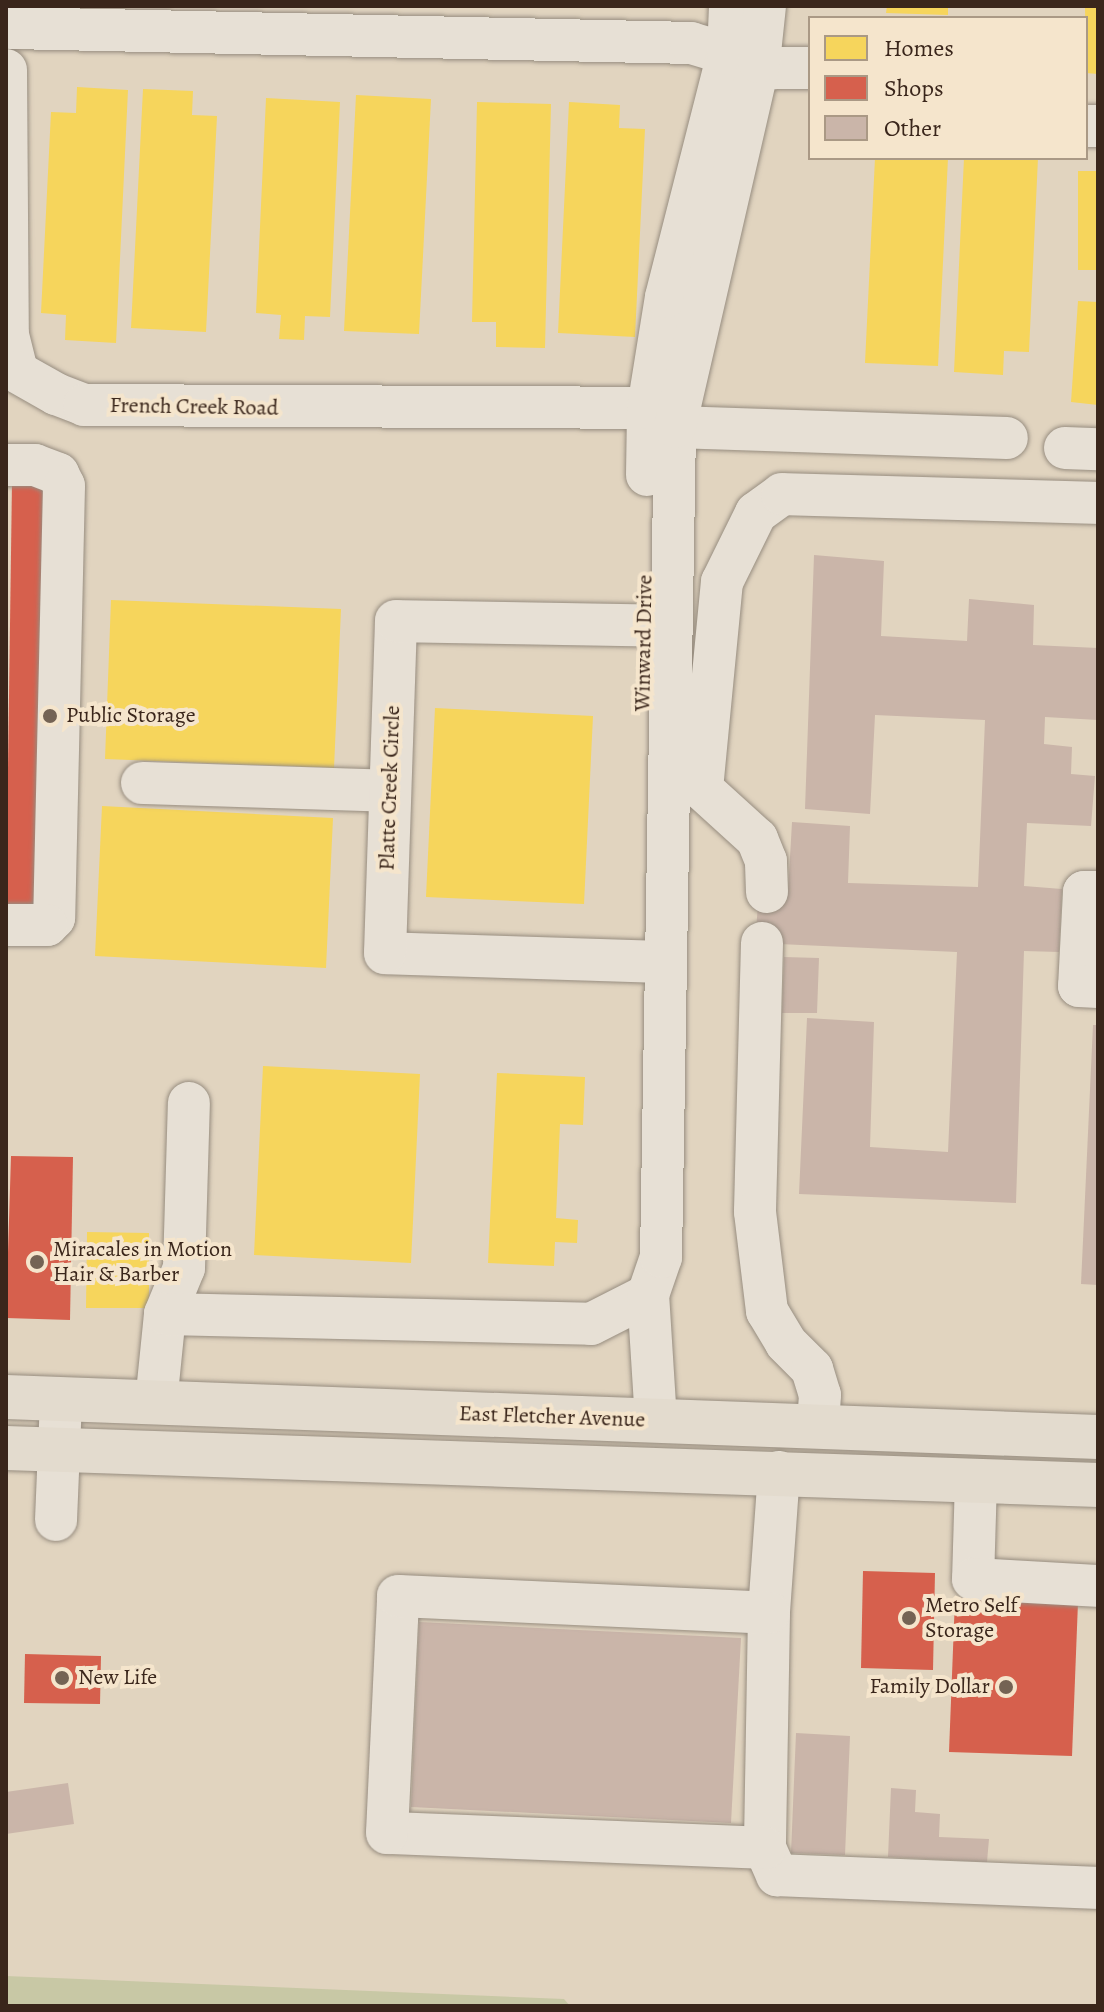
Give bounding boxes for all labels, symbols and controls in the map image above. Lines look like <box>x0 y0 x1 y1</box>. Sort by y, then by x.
legend <box>808 16 1088 160</box>
text: Homes <box>884 32 954 64</box>
text: Shops <box>884 72 944 104</box>
text: Other <box>884 112 941 144</box>
street label: French Creek Road <box>109 392 279 422</box>
street label: Winward Drive <box>630 574 658 712</box>
place label: Public Storage <box>66 703 196 729</box>
street label: Platte Creek Circle <box>374 705 406 871</box>
marker: Public Storage <box>41 707 59 725</box>
place label: Miracales in Motion Hair & Barber <box>53 1236 232 1288</box>
marker: Miracales in Motion Hair & Barber <box>28 1253 46 1271</box>
street label: East Fletcher Avenue <box>458 1401 646 1433</box>
place label: Metro Self Storage <box>925 1592 1018 1644</box>
marker: Metro Self Storage <box>900 1609 918 1627</box>
place label: New Life <box>78 1665 157 1691</box>
marker: New Life <box>53 1669 71 1687</box>
place label: Family Dollar <box>870 1674 990 1700</box>
marker: Family Dollar <box>997 1678 1015 1696</box>

